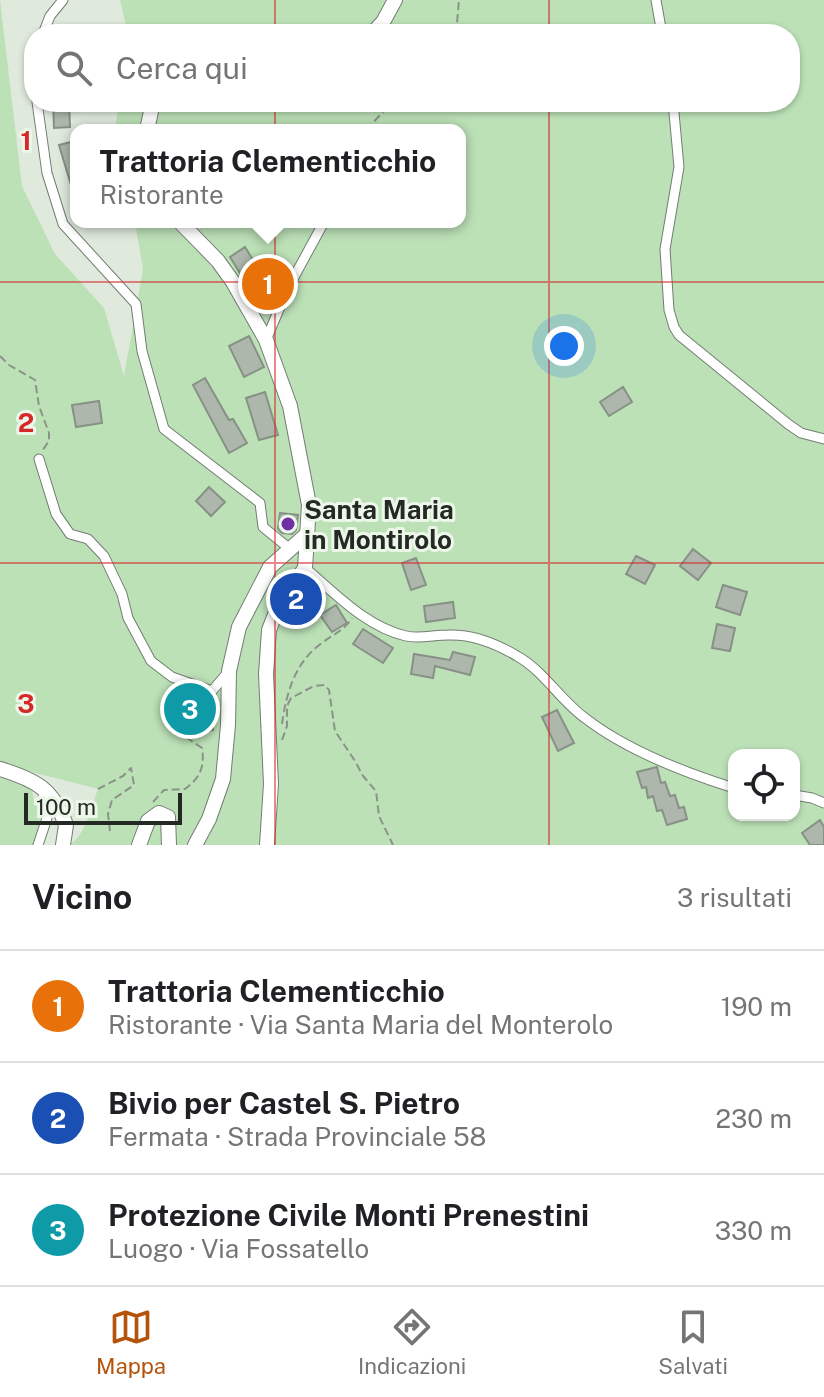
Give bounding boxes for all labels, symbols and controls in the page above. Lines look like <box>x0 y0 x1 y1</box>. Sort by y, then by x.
search box <box>24 24 800 112</box>
icon: search <box>52 46 96 90</box>
text: Cerca qui <box>116 50 248 86</box>
popup <box>70 124 466 228</box>
text: 1 <box>20 125 32 156</box>
text: Trattoria Clementicchio <box>100 143 436 179</box>
text: Ristorante <box>100 179 224 210</box>
pin: 1 <box>242 254 294 314</box>
your location <box>544 326 584 366</box>
text: 2 <box>18 407 34 438</box>
place label: Santa Maria in Montirolo <box>304 494 454 555</box>
marker: Santa Maria in Montirolo <box>279 515 297 533</box>
pin: 2 <box>270 569 322 629</box>
pin: 3 <box>164 679 216 739</box>
text: 3 <box>17 688 35 719</box>
map controls <box>728 749 800 821</box>
button: locate <box>728 749 800 821</box>
scale bar <box>24 789 182 825</box>
text: 100 m <box>36 794 96 820</box>
text: Vicino <box>32 877 132 917</box>
text: 3 risultati <box>677 882 792 913</box>
text: Trattoria Clementicchio <box>108 973 445 1009</box>
text: 1 <box>52 991 64 1022</box>
text: 190 m <box>721 991 792 1022</box>
text: Ristorante · Via Santa Maria del Monterolo <box>108 1009 613 1040</box>
text: Bivio per Castel S. Pietro <box>108 1085 460 1121</box>
text: 2 <box>50 1103 66 1134</box>
text: 230 m <box>716 1103 792 1134</box>
text: Fermata · Strada Provinciale 58 <box>108 1121 486 1152</box>
text: Protezione Civile Monti Prenestini <box>108 1197 589 1233</box>
text: 3 <box>49 1215 67 1246</box>
text: 330 m <box>715 1215 792 1246</box>
text: Luogo · Via Fossatello <box>108 1233 369 1264</box>
tab: Mappa <box>96 1305 166 1379</box>
tab: Indicazioni <box>358 1305 466 1379</box>
tab: Salvati <box>658 1305 728 1379</box>

